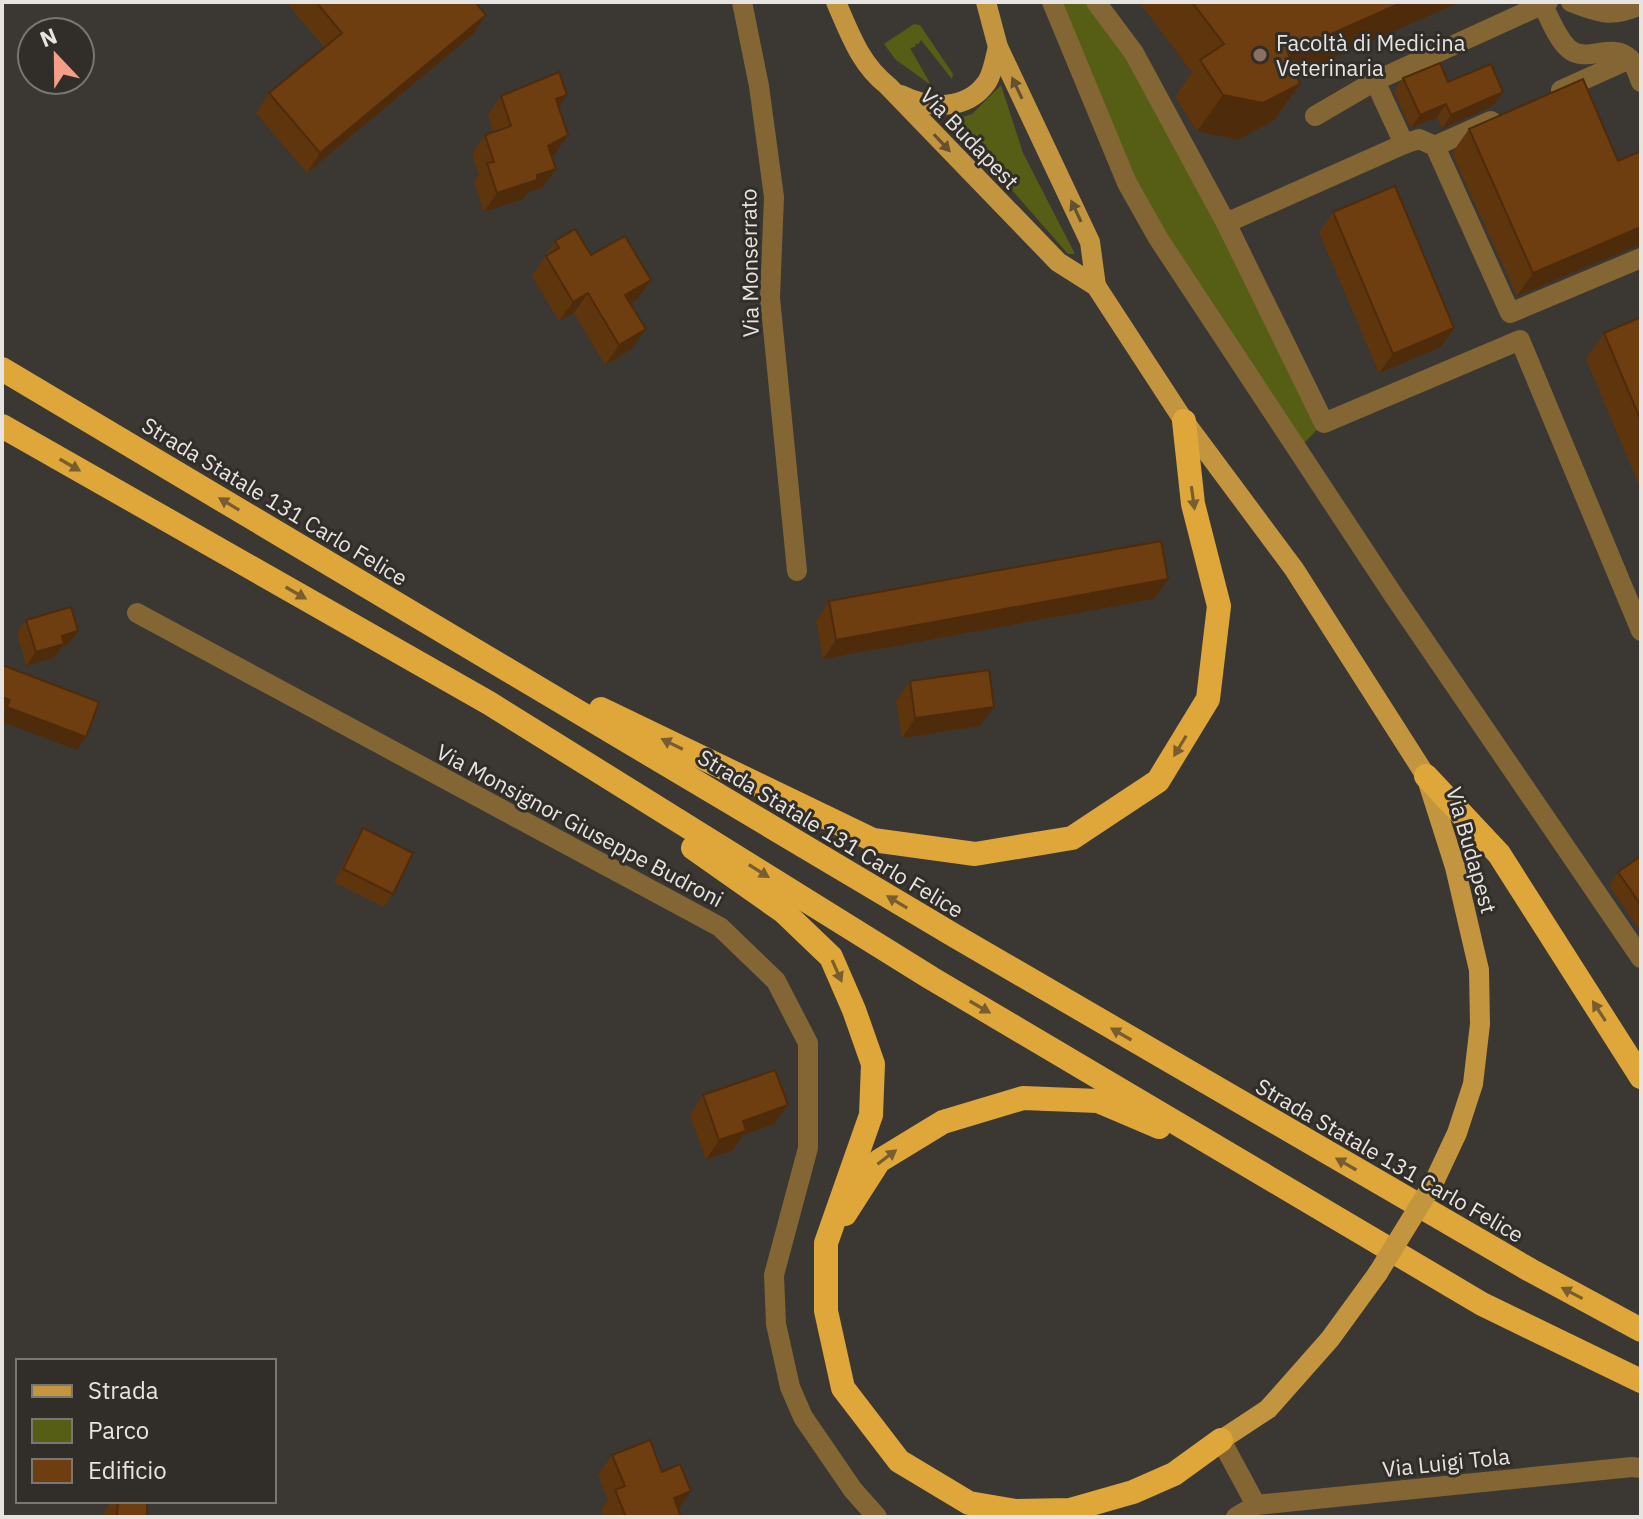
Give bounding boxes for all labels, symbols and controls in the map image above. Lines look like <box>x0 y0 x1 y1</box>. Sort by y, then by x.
north arrow <box>16 16 96 96</box>
text: N <box>36 21 61 53</box>
place label: Facoltà di Medicina Veterinaria <box>1276 28 1466 82</box>
marker: Facoltà di Medicina Veterinaria <box>1251 46 1269 64</box>
one-way arrow <box>1010 77 1024 100</box>
street label: Via Budapest <box>914 81 1026 195</box>
one-way arrow <box>932 134 950 153</box>
street label: Via Monserrato <box>733 188 765 338</box>
one-way arrow <box>1069 200 1083 223</box>
street label: Strada Statale 131 Carlo Felice <box>137 410 413 592</box>
one-way arrow <box>59 458 81 472</box>
one-way arrow <box>1187 486 1200 511</box>
one-way arrow <box>218 498 240 512</box>
one-way arrow <box>285 586 307 600</box>
one-way arrow <box>1173 735 1187 757</box>
street label: Via Monsignor Giuseppe Budroni <box>431 737 729 913</box>
one-way arrow <box>661 738 684 751</box>
street label: Strada Statale 131 Carlo Felice <box>693 742 969 924</box>
street label: Via Budapest <box>1440 783 1504 917</box>
one-way arrow <box>748 864 770 878</box>
one-way arrow <box>886 895 908 909</box>
one-way arrow <box>831 959 844 983</box>
one-way arrow <box>969 1000 991 1014</box>
one-way arrow <box>1593 1000 1607 1022</box>
one-way arrow <box>1110 1027 1132 1041</box>
street label: Strada Statale 131 Carlo Felice <box>1251 1071 1529 1249</box>
one-way arrow <box>877 1150 897 1166</box>
one-way arrow <box>1335 1157 1357 1171</box>
one-way arrow <box>1561 1286 1584 1299</box>
legend <box>16 1359 276 1503</box>
text: Strada <box>88 1374 159 1406</box>
text: Parco <box>88 1414 149 1446</box>
street label: Via Luigi Tola <box>1381 1441 1511 1483</box>
text: Edificio <box>88 1454 167 1486</box>

